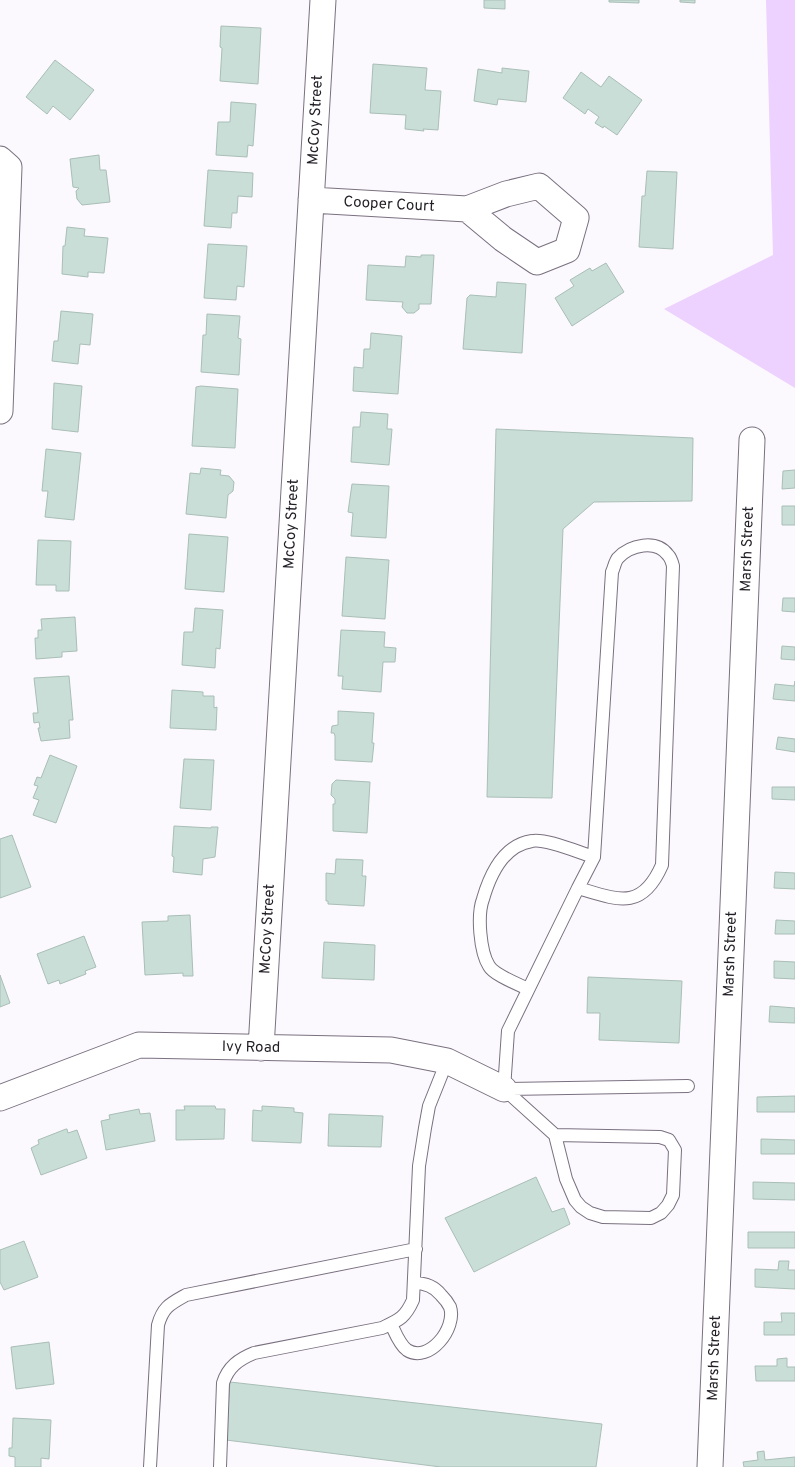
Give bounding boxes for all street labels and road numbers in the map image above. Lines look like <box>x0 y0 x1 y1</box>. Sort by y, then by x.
street label: McCoy Street <box>304 74 328 166</box>
street label: Cooper Court <box>343 193 435 217</box>
street label: McCoy Street <box>280 478 304 570</box>
street label: Marsh Street <box>737 506 759 592</box>
street label: McCoy Street <box>256 883 280 975</box>
street label: Marsh Street <box>720 911 742 997</box>
street label: Ivy Road <box>222 1038 280 1058</box>
street label: Marsh Street <box>704 1315 726 1401</box>

